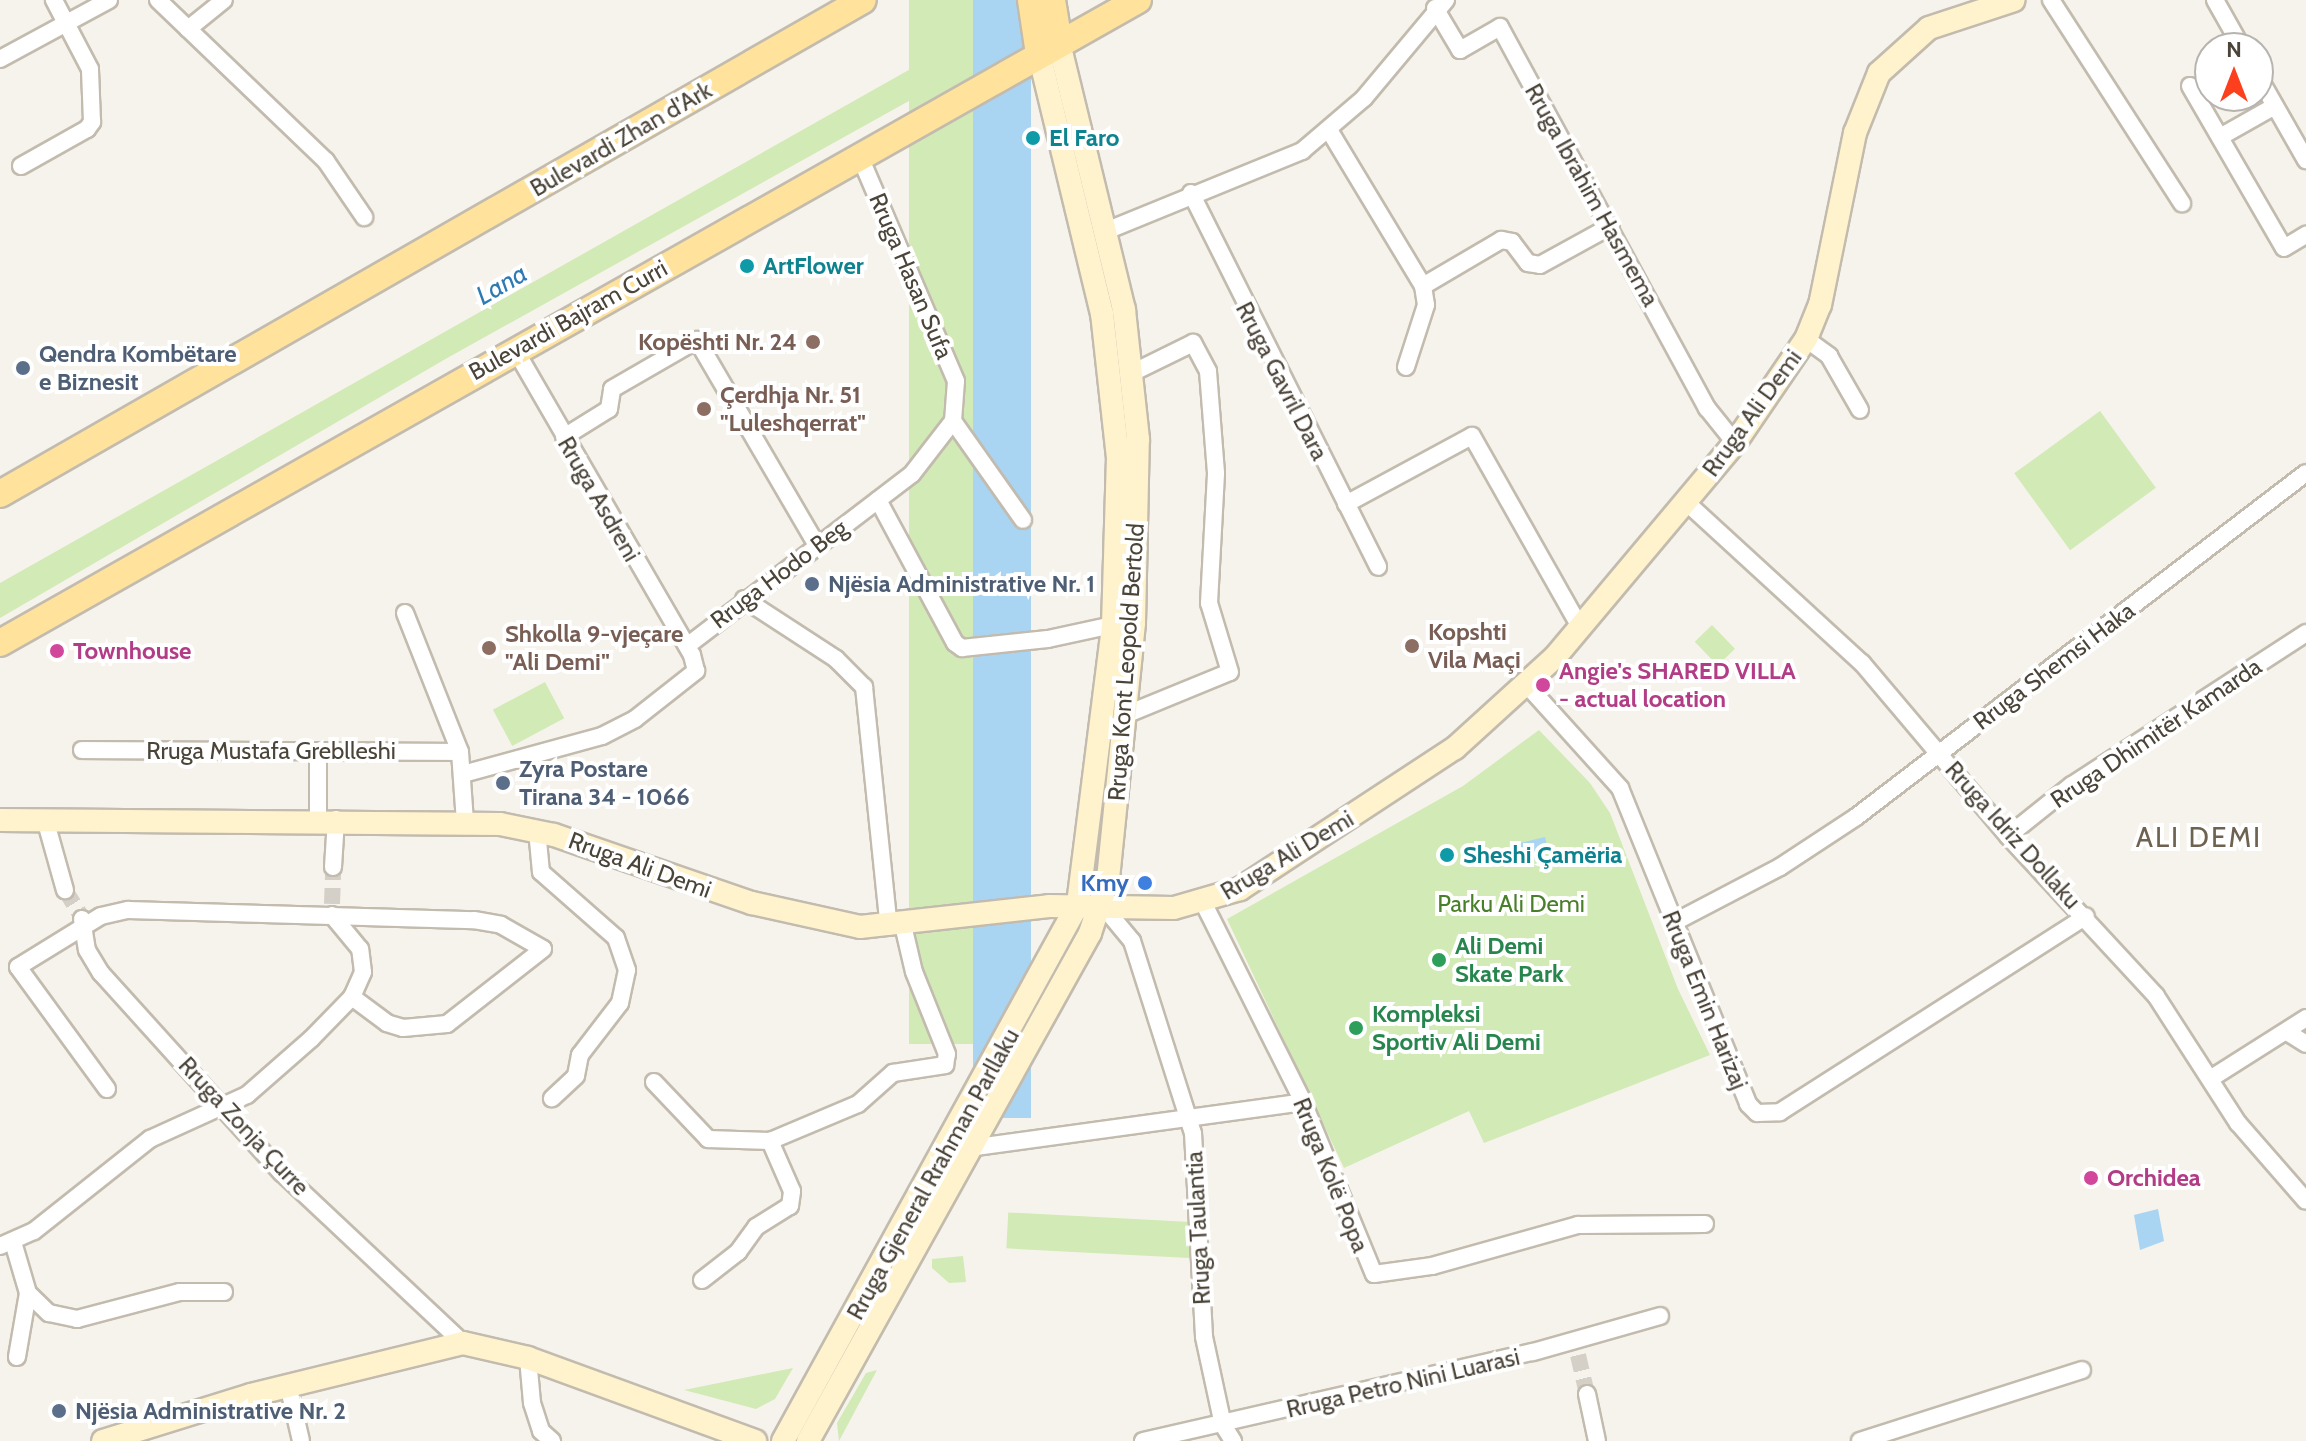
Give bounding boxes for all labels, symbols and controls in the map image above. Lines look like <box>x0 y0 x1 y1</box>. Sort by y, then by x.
north arrow <box>2194 32 2274 112</box>
text: N <box>2226 36 2242 63</box>
street label: Bulevardi Zhan d'Ark <box>525 75 717 203</box>
street label: Rruga Ibrahim Hasmema <box>1519 79 1665 311</box>
place label: El Faro <box>1049 124 1119 152</box>
marker: El Faro <box>1024 129 1042 147</box>
street label: Rruga Hasan Sufa <box>863 189 959 363</box>
place label: ArtFlower <box>763 252 864 280</box>
street label: Bulevardi Bajram Curri <box>464 254 672 386</box>
marker: ArtFlower <box>738 257 756 275</box>
water label: Lana <box>471 258 533 312</box>
street label: Rruga Gavril Dara <box>1230 297 1334 465</box>
place label: Kopështi Nr. 24 <box>638 328 797 356</box>
marker: Kopështi Nr. 24 <box>804 333 822 351</box>
place label: Qendra Kombëtare e Biznesit <box>39 340 237 396</box>
street label: Rruga Ali Demi <box>1696 344 1808 482</box>
marker: Qendra Kombëtare e Biznesit <box>14 359 32 377</box>
place label: Çerdhja Nr. 51 "Luleshqerrat" <box>720 381 866 437</box>
marker: Çerdhja Nr. 51 "Luleshqerrat" <box>695 400 713 418</box>
street label: Rruga Asdreni <box>552 431 646 567</box>
street label: Rruga Hodo Beg <box>705 513 853 635</box>
street label: Rruga Kont Leopold Bertold <box>1102 522 1150 802</box>
place label: Njësia Administrative Nr. 1 <box>828 570 1095 598</box>
marker: Njësia Administrative Nr. 1 <box>803 575 821 593</box>
street label: Rruga Shemsi Haka <box>1968 596 2140 736</box>
place label: Kopshti Vila Maçi <box>1428 618 1521 674</box>
place label: Shkolla 9-vjeçare "Ali Demi" <box>505 620 683 676</box>
place label: Townhouse <box>73 637 191 665</box>
marker: Kopshti Vila Maçi <box>1403 637 1421 655</box>
marker: Shkolla 9-vjeçare "Ali Demi" <box>480 639 498 657</box>
marker: Townhouse <box>48 642 66 660</box>
street label: Rruga Dhimitër Kamarda <box>2045 652 2267 814</box>
place label: Angie's SHARED VILLA - actual location <box>1559 657 1796 713</box>
marker: Angie's SHARED VILLA - actual location <box>1534 676 1552 694</box>
street label: Rruga Mustafa Greblleshi <box>146 737 396 765</box>
place label: Zyra Postare Tirana 34 - 1066 <box>519 755 690 811</box>
street label: Rruga Idriz Dollaku <box>1939 755 2087 915</box>
marker: Zyra Postare Tirana 34 - 1066 <box>494 774 512 792</box>
street label: Rruga Ali Demi <box>1215 804 1359 906</box>
district label: ALI DEMI <box>2136 820 2262 854</box>
street label: Rruga Ali Demi <box>565 826 715 904</box>
place label: Sheshi Çamëria <box>1463 841 1622 869</box>
marker: Sheshi Çamëria <box>1438 846 1456 864</box>
place label: Kmy <box>1081 869 1129 897</box>
marker: Kmy <box>1136 874 1154 892</box>
park label: Parku Ali Demi <box>1437 890 1585 918</box>
street label: Rruga Emin Harizaj <box>1656 906 1754 1094</box>
place label: Ali Demi Skate Park <box>1455 932 1564 988</box>
marker: Ali Demi Skate Park <box>1430 951 1448 969</box>
place label: Kompleksi Sportiv Ali Demi <box>1372 1000 1541 1056</box>
marker: Kompleksi Sportiv Ali Demi <box>1347 1019 1365 1037</box>
street label: Rruga Gjeneral Rrahman Parllaku <box>841 1023 1025 1325</box>
street label: Rruga Zonja Çurre <box>173 1051 315 1201</box>
street label: Rruga Kolë Popa <box>1287 1094 1375 1256</box>
street label: Rruga Taulantia <box>1180 1150 1216 1306</box>
place label: Orchidea <box>2107 1164 2201 1192</box>
marker: Orchidea <box>2082 1169 2100 1187</box>
street label: Rruga Petro Nini Luarasi <box>1284 1342 1522 1424</box>
place label: Njësia Administrative Nr. 2 <box>75 1397 346 1425</box>
marker: Njësia Administrative Nr. 2 <box>50 1402 68 1420</box>

